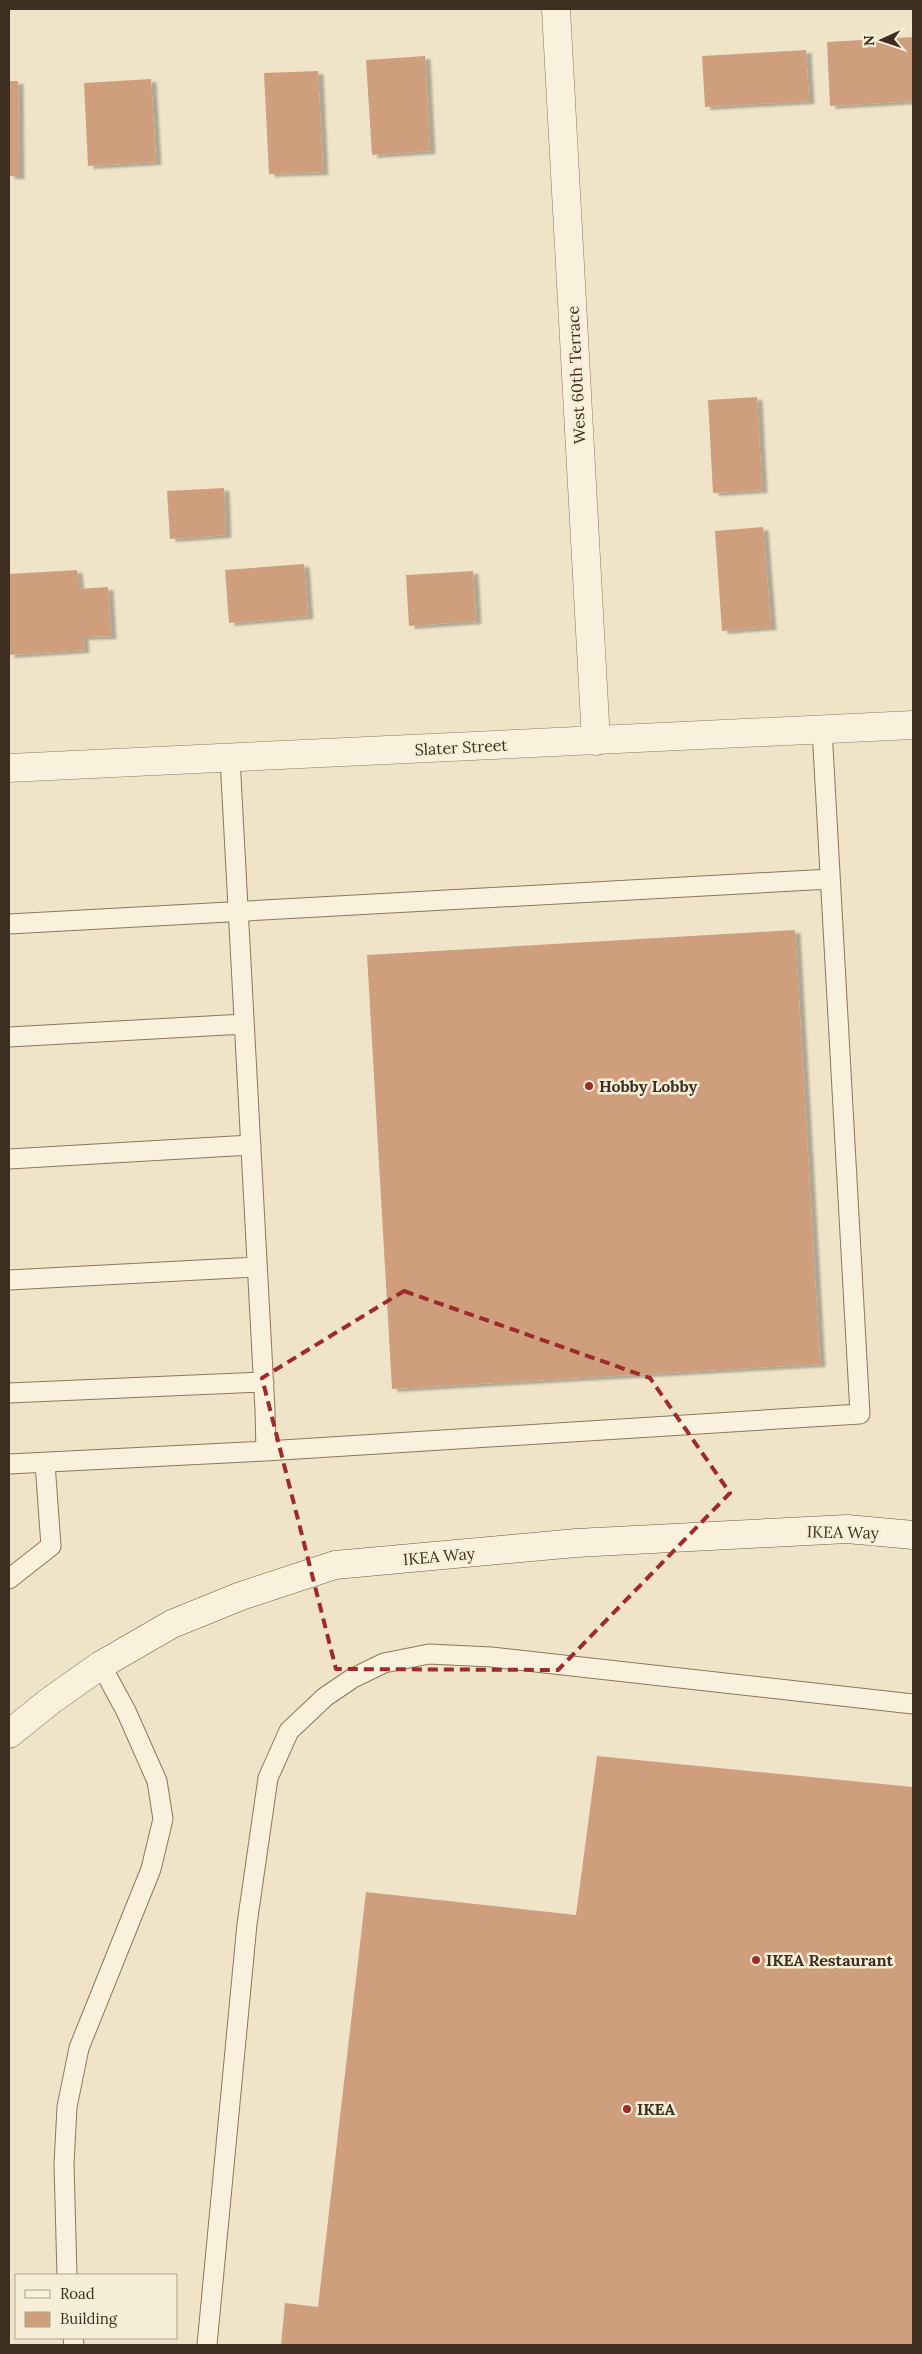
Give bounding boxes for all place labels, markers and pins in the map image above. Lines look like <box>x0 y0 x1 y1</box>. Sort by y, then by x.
place label: Hobby Lobby <box>599 1076 698 1096</box>
marker: Hobby Lobby <box>583 1080 595 1092</box>
place label: IKEA Restaurant <box>766 1950 894 1970</box>
marker: IKEA Restaurant <box>750 1954 762 1966</box>
place label: IKEA <box>637 2099 676 2119</box>
marker: IKEA <box>621 2103 633 2115</box>

